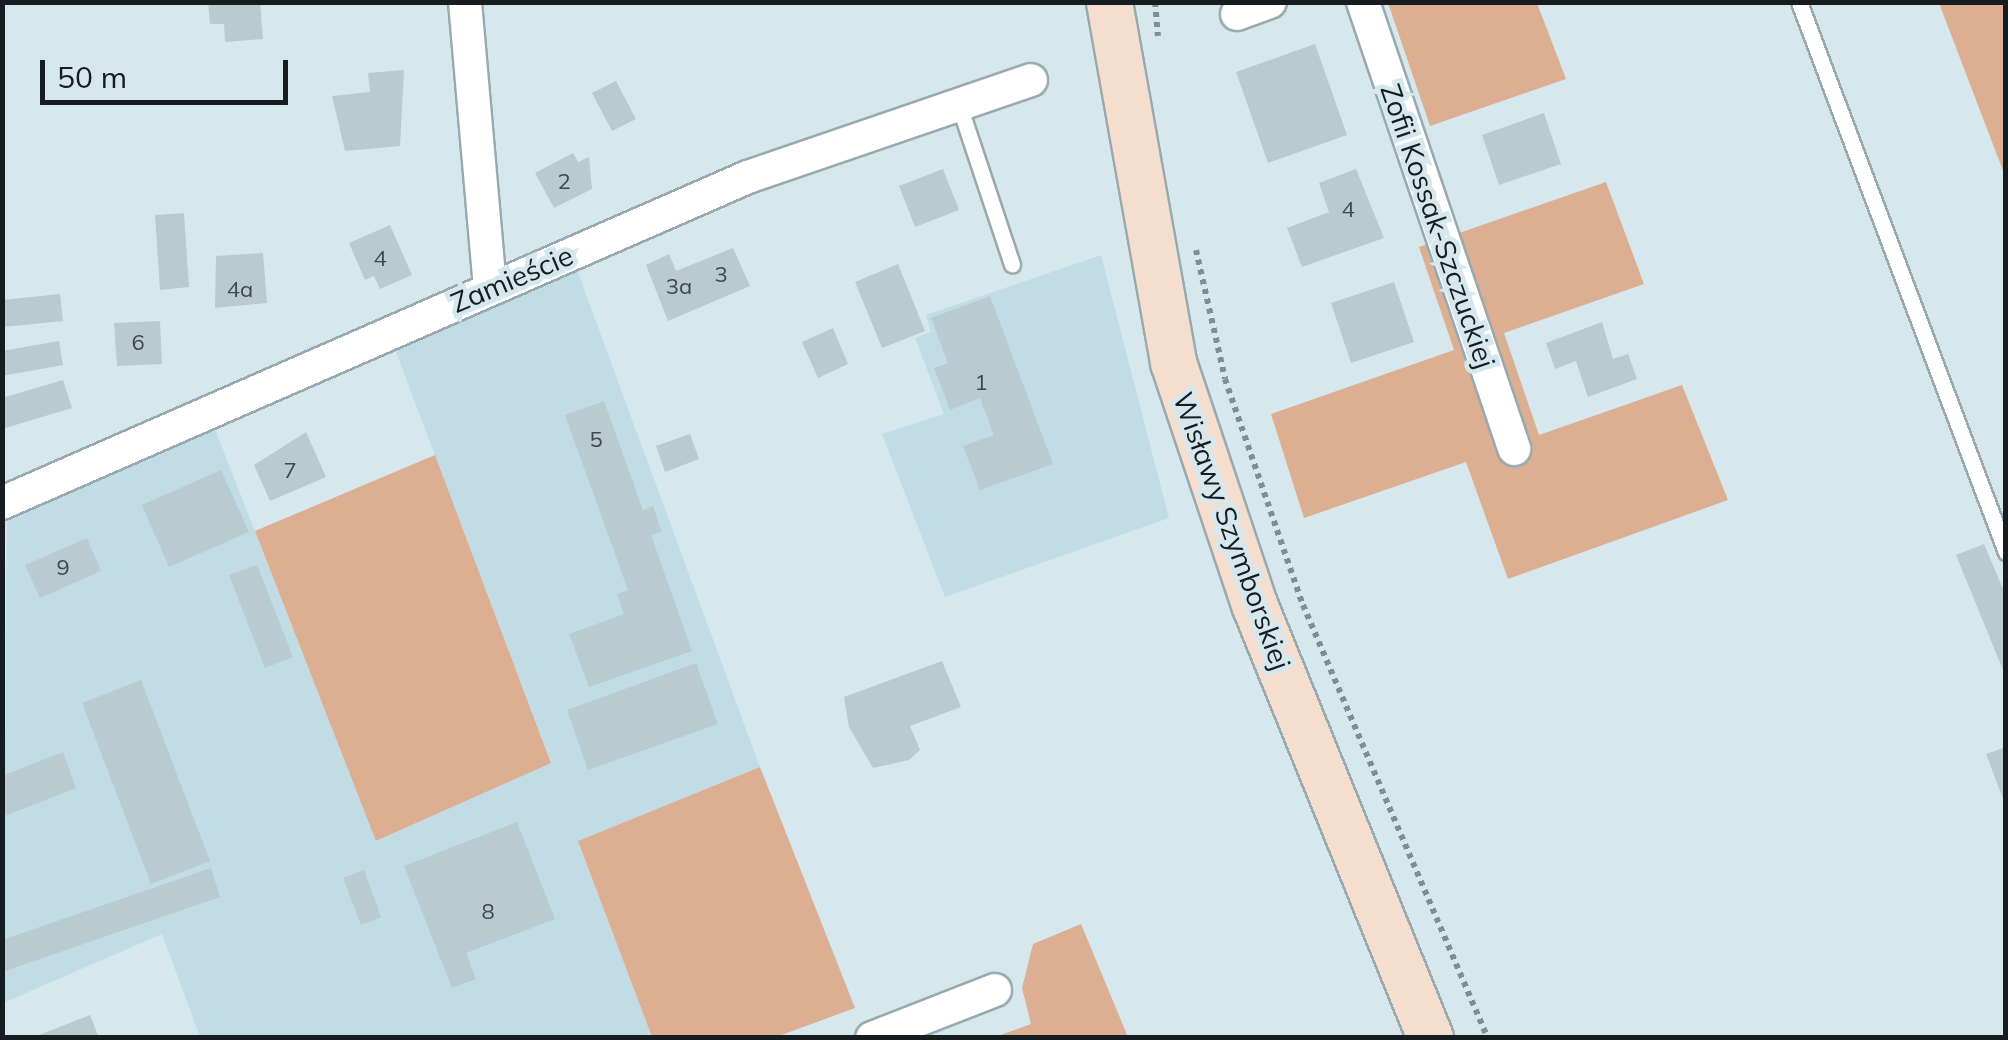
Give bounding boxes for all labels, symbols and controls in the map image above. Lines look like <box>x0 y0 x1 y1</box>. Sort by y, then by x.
scale bar <box>45 40 292 102</box>
text: 50 m <box>57 58 127 96</box>
street label: Zofii Kossak-Szczuckiej <box>1374 80 1502 372</box>
house number: 2 <box>557 169 571 195</box>
house number: 4 <box>1341 197 1355 223</box>
street label: Zamieście <box>446 238 578 320</box>
house number: 4 <box>373 246 387 272</box>
house number: 3 <box>714 262 728 288</box>
house number: 3a <box>666 274 692 300</box>
house number: 4a <box>227 277 253 303</box>
house number: 6 <box>131 330 145 356</box>
house number: 1 <box>974 370 988 396</box>
street label: Wisławy Szymborskiej <box>1166 388 1298 674</box>
house number: 5 <box>589 427 603 453</box>
house number: 7 <box>283 458 297 484</box>
house number: 9 <box>56 555 70 581</box>
house number: 8 <box>481 899 495 925</box>

